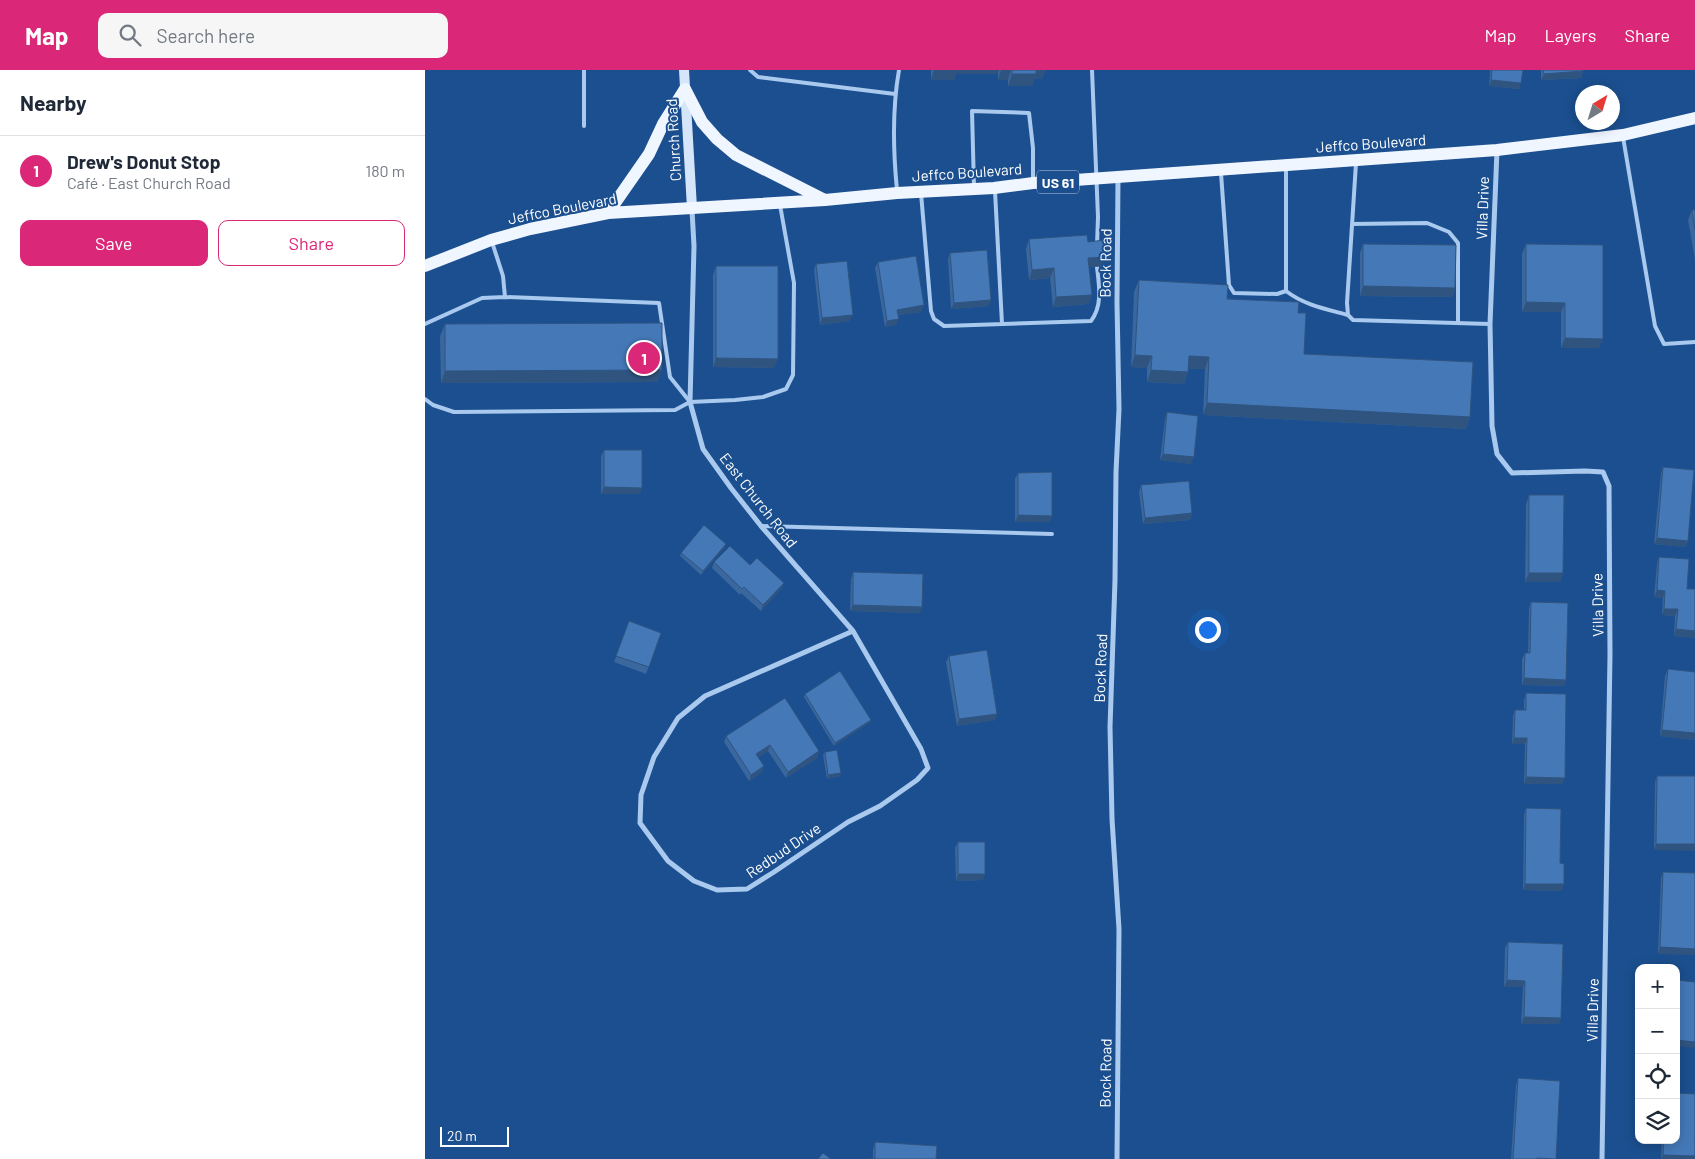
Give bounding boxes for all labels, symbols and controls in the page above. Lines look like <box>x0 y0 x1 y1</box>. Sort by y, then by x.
search box <box>98 13 448 58</box>
text: Map <box>25 21 68 50</box>
icon: search <box>116 21 144 49</box>
text: Search here <box>156 24 255 47</box>
text: Map <box>1484 24 1516 46</box>
text: Layers <box>1544 24 1597 46</box>
text: Share <box>1625 24 1670 46</box>
north arrow <box>1575 85 1620 130</box>
text: Nearby <box>20 90 86 115</box>
street label: Church Road <box>662 98 684 182</box>
street label: Jeffco Boulevard <box>1315 130 1427 156</box>
text: Drew's Donut Stop <box>67 150 220 173</box>
street label: Jeffco Boulevard <box>911 159 1023 185</box>
text: 1 <box>33 161 39 180</box>
text: 180 m <box>366 161 405 180</box>
road number: US 61 <box>1037 170 1079 194</box>
text: Café · East Church Road <box>67 173 231 192</box>
street label: Villa Drive <box>1472 176 1492 240</box>
street label: Jeffco Boulevard <box>506 189 618 227</box>
button: Save <box>20 220 208 266</box>
button: Share <box>218 220 405 266</box>
street label: Bock Road <box>1095 228 1115 298</box>
pin: 1 <box>628 339 660 377</box>
street label: East Church Road <box>716 449 802 551</box>
street label: Villa Drive <box>1587 573 1607 637</box>
your location <box>1195 617 1221 643</box>
street label: Bock Road <box>1090 633 1110 703</box>
street label: Redbud Drive <box>742 818 824 882</box>
map controls <box>1635 964 1680 1144</box>
button: + <box>1635 964 1680 1009</box>
street label: Villa Drive <box>1582 978 1602 1042</box>
button: − <box>1635 1009 1680 1054</box>
street label: Bock Road <box>1095 1038 1115 1108</box>
button: locate <box>1635 1054 1680 1099</box>
button: layers <box>1635 1099 1680 1144</box>
scale bar <box>440 1124 509 1147</box>
text: 20 m <box>447 1127 477 1144</box>

